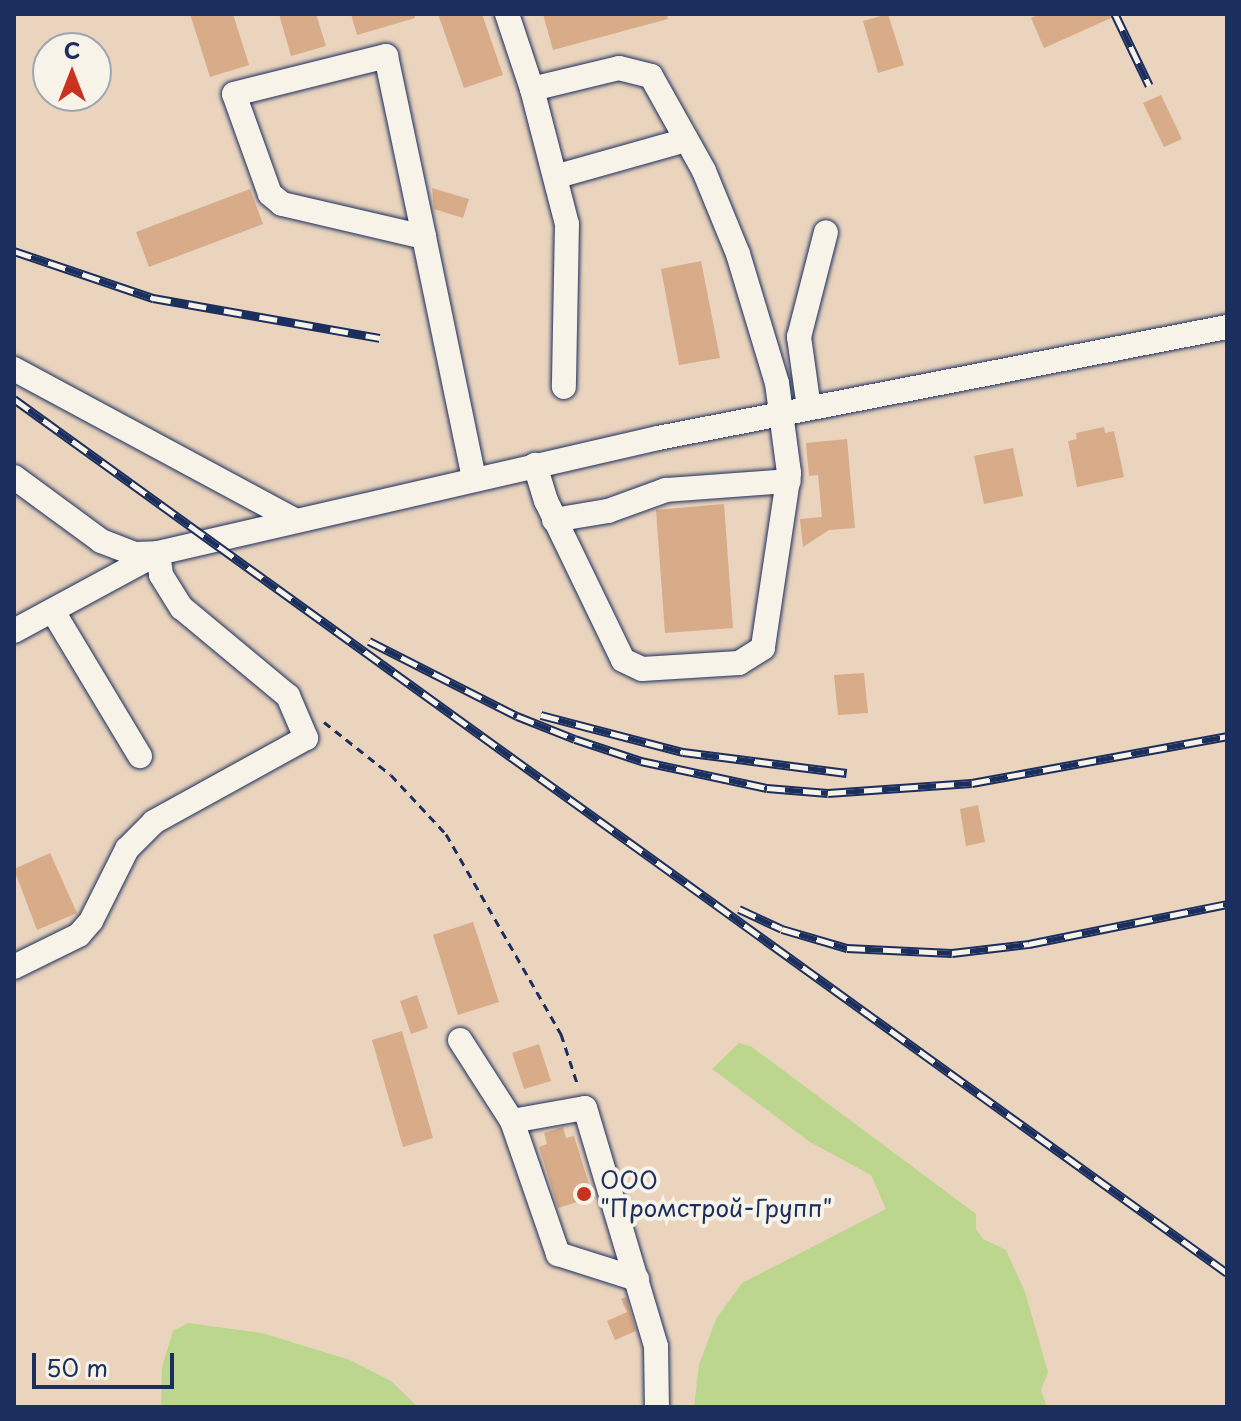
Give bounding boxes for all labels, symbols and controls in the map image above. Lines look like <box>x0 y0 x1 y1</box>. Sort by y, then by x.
north arrow <box>32 32 112 112</box>
text: С <box>64 33 80 66</box>
place label: ООО "Промстрой-Групп" <box>600 1166 832 1222</box>
marker: ООО "Промстрой-Групп" <box>575 1185 593 1203</box>
scale bar <box>36 1337 178 1387</box>
text: 50 m <box>46 1349 108 1385</box>

